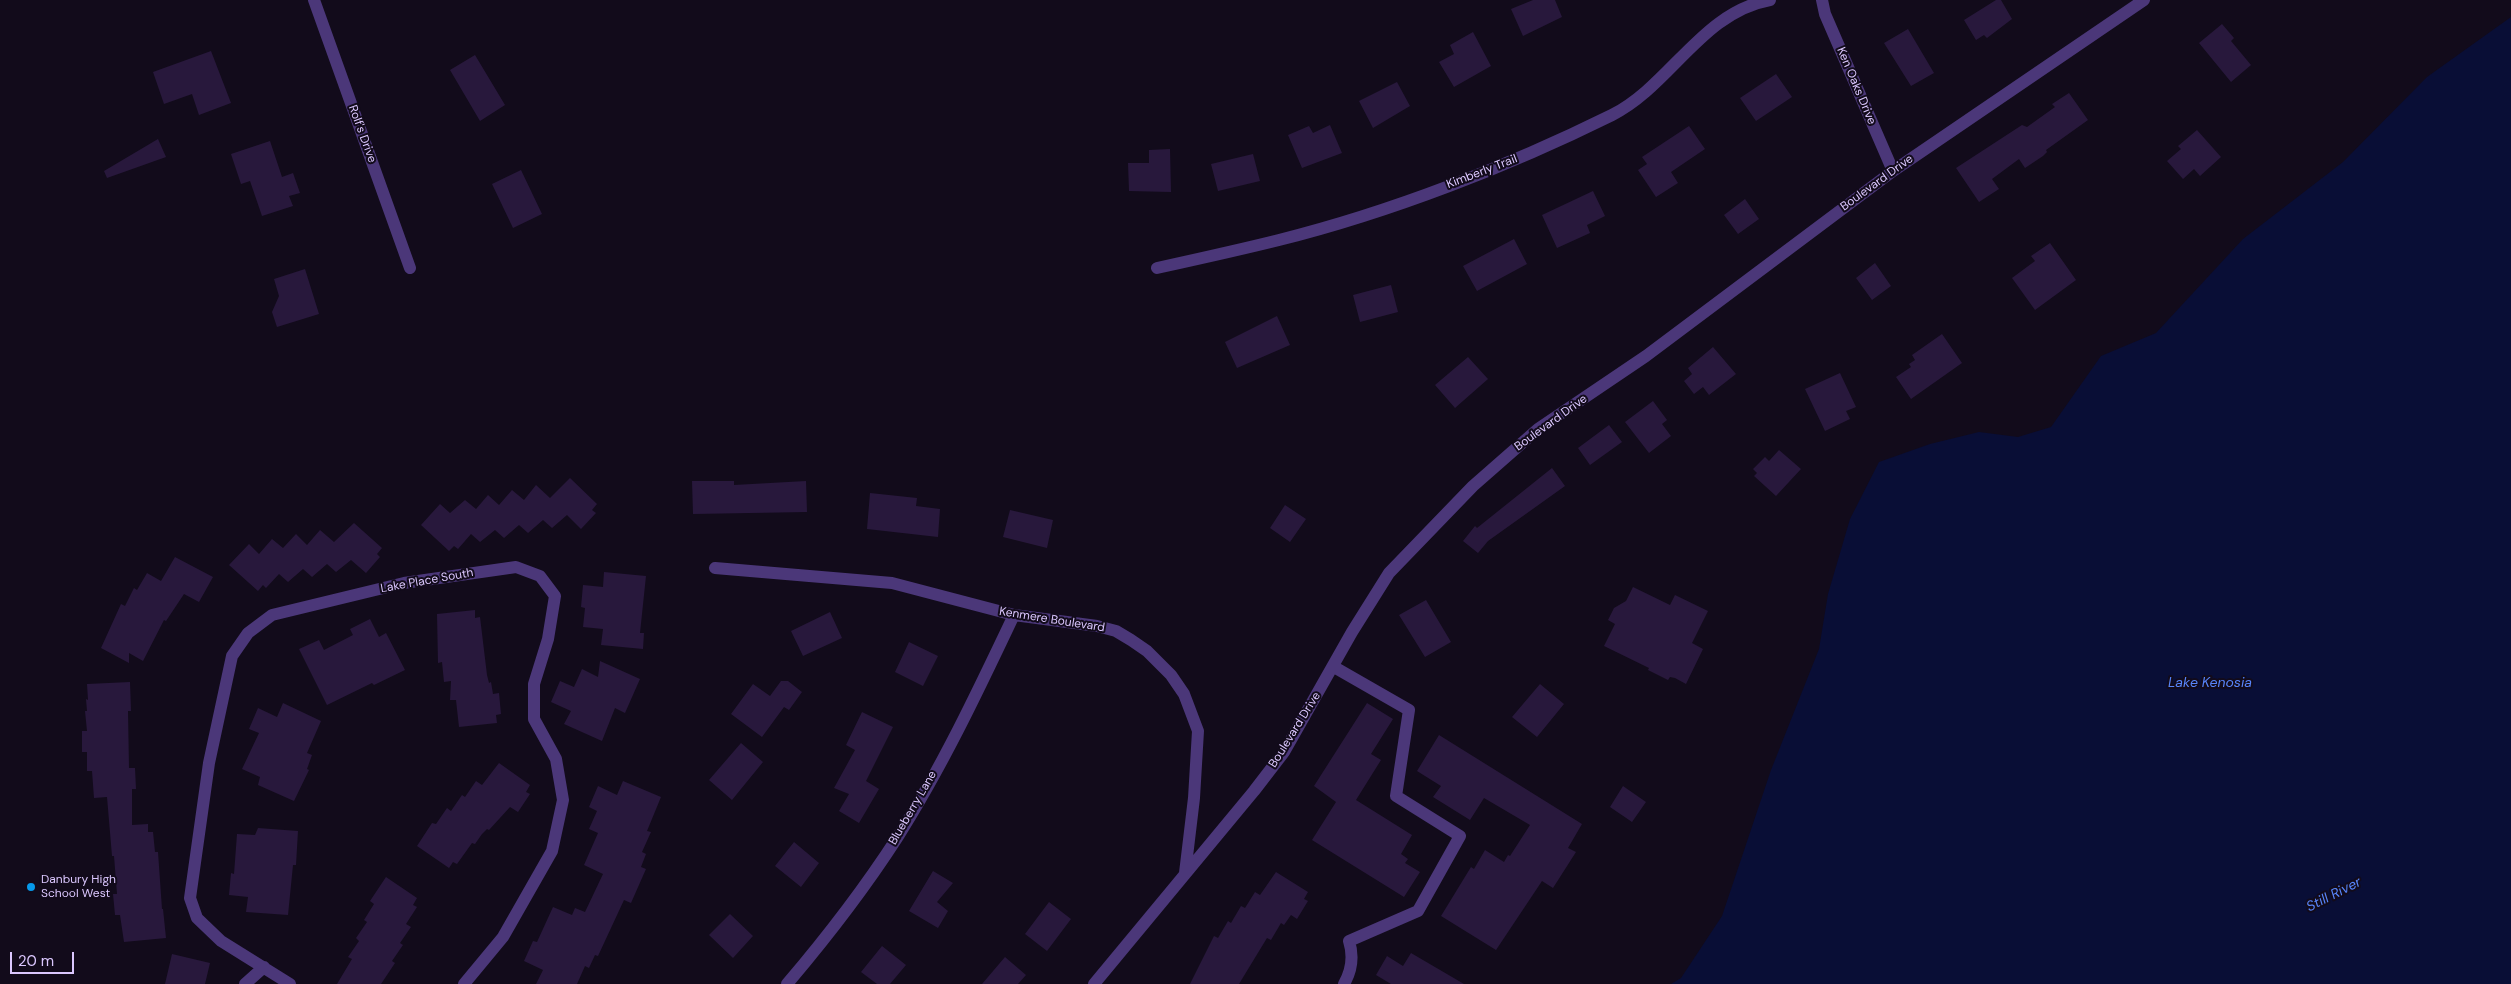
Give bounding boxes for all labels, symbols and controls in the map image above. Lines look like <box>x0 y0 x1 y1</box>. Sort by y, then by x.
street label: Ken Oaks Drive <box>1833 45 1879 127</box>
street label: Rolf's Drive <box>345 103 379 165</box>
street label: Kimberly Trail <box>1445 152 1519 192</box>
street label: Boulevard Drive <box>1838 152 1916 214</box>
street label: Boulevard Drive <box>1512 392 1590 454</box>
street label: Lake Place South <box>379 566 475 596</box>
street label: Kenmere Boulevard <box>998 605 1106 635</box>
water label: Lake Kenosia <box>2168 675 2252 691</box>
street label: Boulevard Drive <box>1266 690 1324 770</box>
street label: Blueberry Lane <box>886 768 940 848</box>
place label: Danbury High School West <box>41 873 116 901</box>
water label: Still River <box>2304 874 2364 916</box>
marker: Danbury High School West <box>25 881 37 893</box>
scale bar <box>12 942 76 974</box>
text: 20 m <box>18 951 54 971</box>

